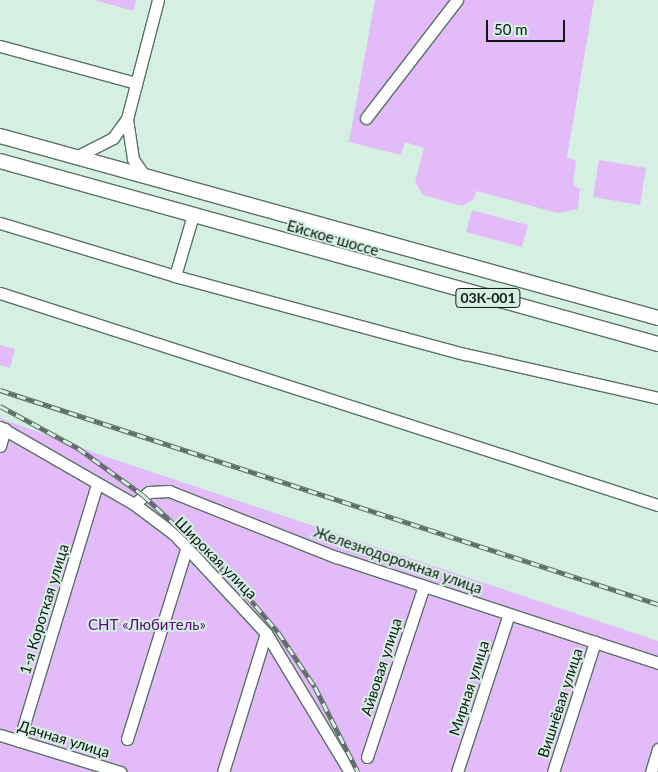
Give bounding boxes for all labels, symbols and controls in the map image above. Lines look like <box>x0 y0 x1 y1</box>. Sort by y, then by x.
scale bar <box>488 10 567 42</box>
text: 50 m <box>494 20 528 38</box>
street label: Ейское шоссе <box>285 216 381 260</box>
road number: 03К-001 <box>454 286 522 310</box>
street label: Широкая улица <box>171 513 261 603</box>
street label: Железнодорожная улица <box>311 523 485 597</box>
street label: 1-я Короткая улица <box>16 542 72 676</box>
park label: СНТ «Любитель» <box>88 616 206 634</box>
street label: Айвовая улица <box>357 616 405 718</box>
street label: Мирная улица <box>445 638 493 738</box>
street label: Вишнёвая улица <box>534 646 586 760</box>
street label: Дачная улица <box>16 717 112 761</box>

